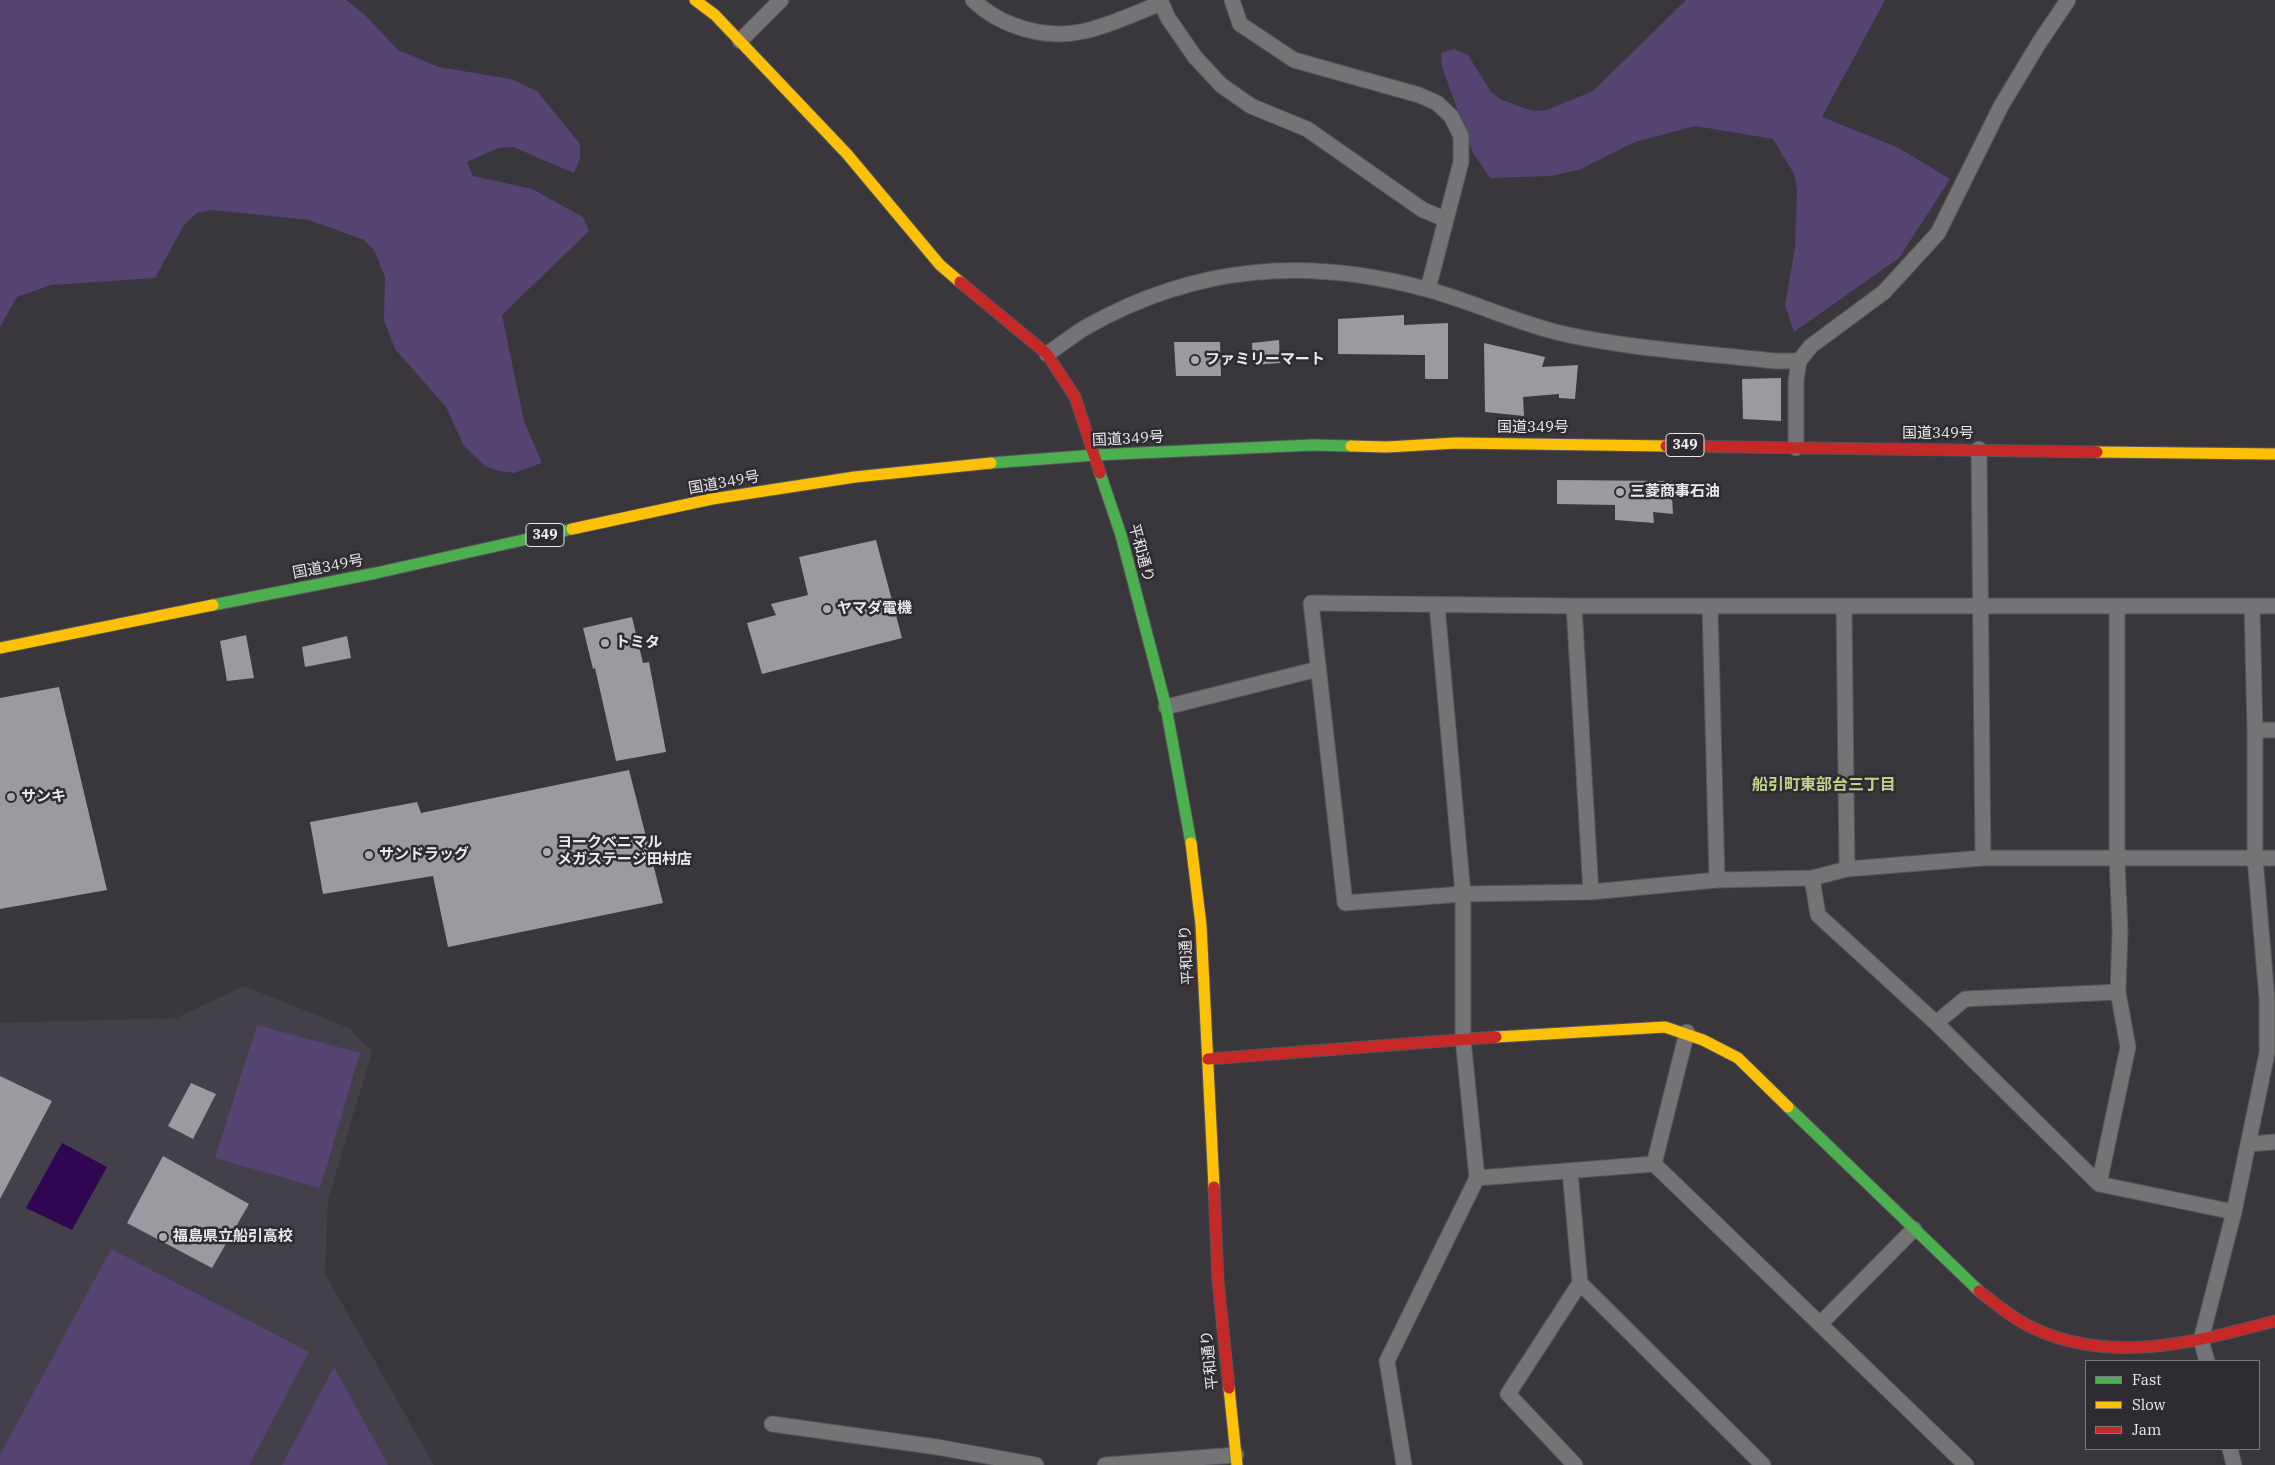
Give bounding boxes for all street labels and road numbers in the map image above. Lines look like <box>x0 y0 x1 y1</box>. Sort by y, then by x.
street label: 国道349号 <box>1497 419 1569 437</box>
street label: 国道349号 <box>1902 425 1974 443</box>
street label: 国道349号 <box>1092 428 1164 450</box>
road number: 349 <box>1666 434 1704 456</box>
street label: 国道349号 <box>687 468 761 498</box>
street label: 平和通り <box>1125 522 1157 584</box>
road number: 349 <box>526 524 564 546</box>
street label: 国道349号 <box>291 551 365 583</box>
street label: 平和通り <box>1176 925 1198 985</box>
street label: 平和通り <box>1198 1329 1222 1391</box>

